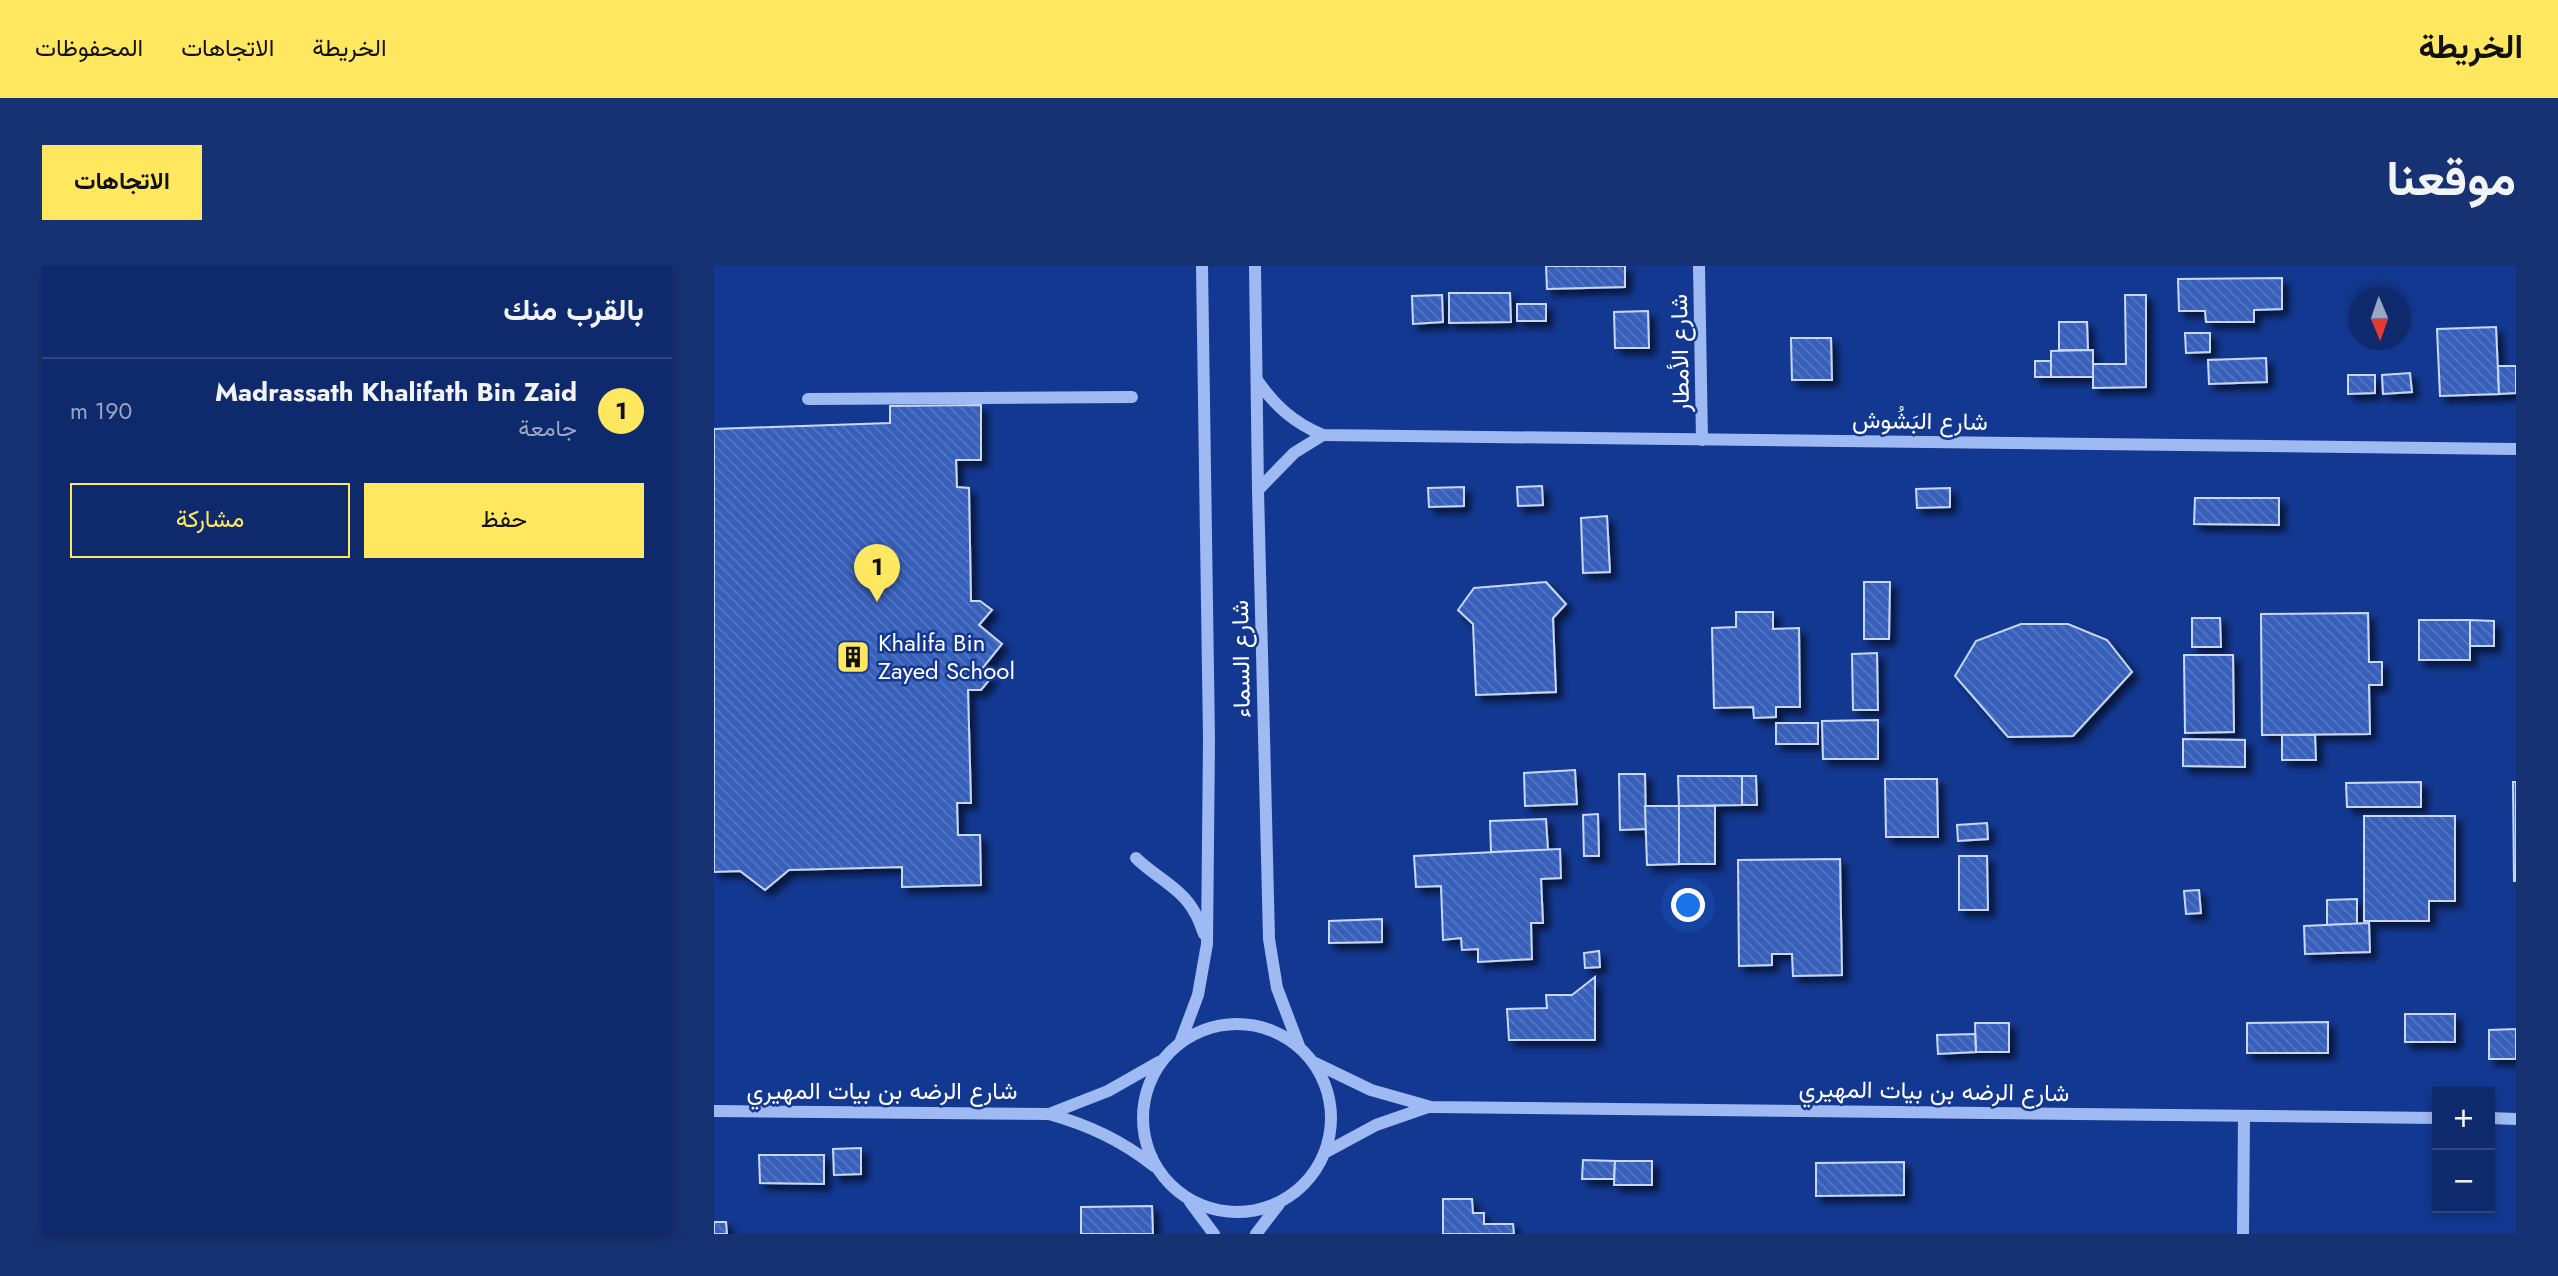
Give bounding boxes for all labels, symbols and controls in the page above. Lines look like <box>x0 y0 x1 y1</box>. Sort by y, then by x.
text: الخريطة <box>2419 23 2523 70</box>
text: المحفوظات <box>35 30 143 65</box>
text: الاتجاهات <box>181 30 274 65</box>
text: الخريطة <box>312 30 387 65</box>
text: موقعنا <box>2386 143 2516 213</box>
button: الاتجاهات <box>42 145 202 220</box>
north arrow <box>2348 287 2411 350</box>
text: بالقرب منك <box>503 288 644 331</box>
street label: شارع الأمطار <box>1661 294 1698 413</box>
text: Madrassath Khalifath Bin Zaid <box>215 373 577 411</box>
text: 190 m <box>70 394 132 428</box>
text: 1 <box>615 394 627 428</box>
street label: شارع البَشُوش <box>1852 402 1988 439</box>
text: جامعة <box>518 411 577 445</box>
button: مشاركة <box>70 483 350 558</box>
button: حفظ <box>364 483 644 558</box>
pin: 1 <box>854 544 900 602</box>
street label: شارع السماء <box>1222 600 1259 718</box>
place label: Khalifa Bin Zayed School <box>878 625 1015 688</box>
building icon: Khalifa Bin Zayed School <box>834 638 872 676</box>
your location <box>1671 888 1705 922</box>
street label: شارع الرضه بن بيات المهيري <box>1798 1071 2070 1112</box>
street label: شارع الرضه بن بيات المهيري <box>747 1073 1017 1110</box>
map controls <box>2432 1087 2495 1213</box>
button: + <box>2432 1087 2495 1150</box>
button: − <box>2432 1150 2495 1213</box>

